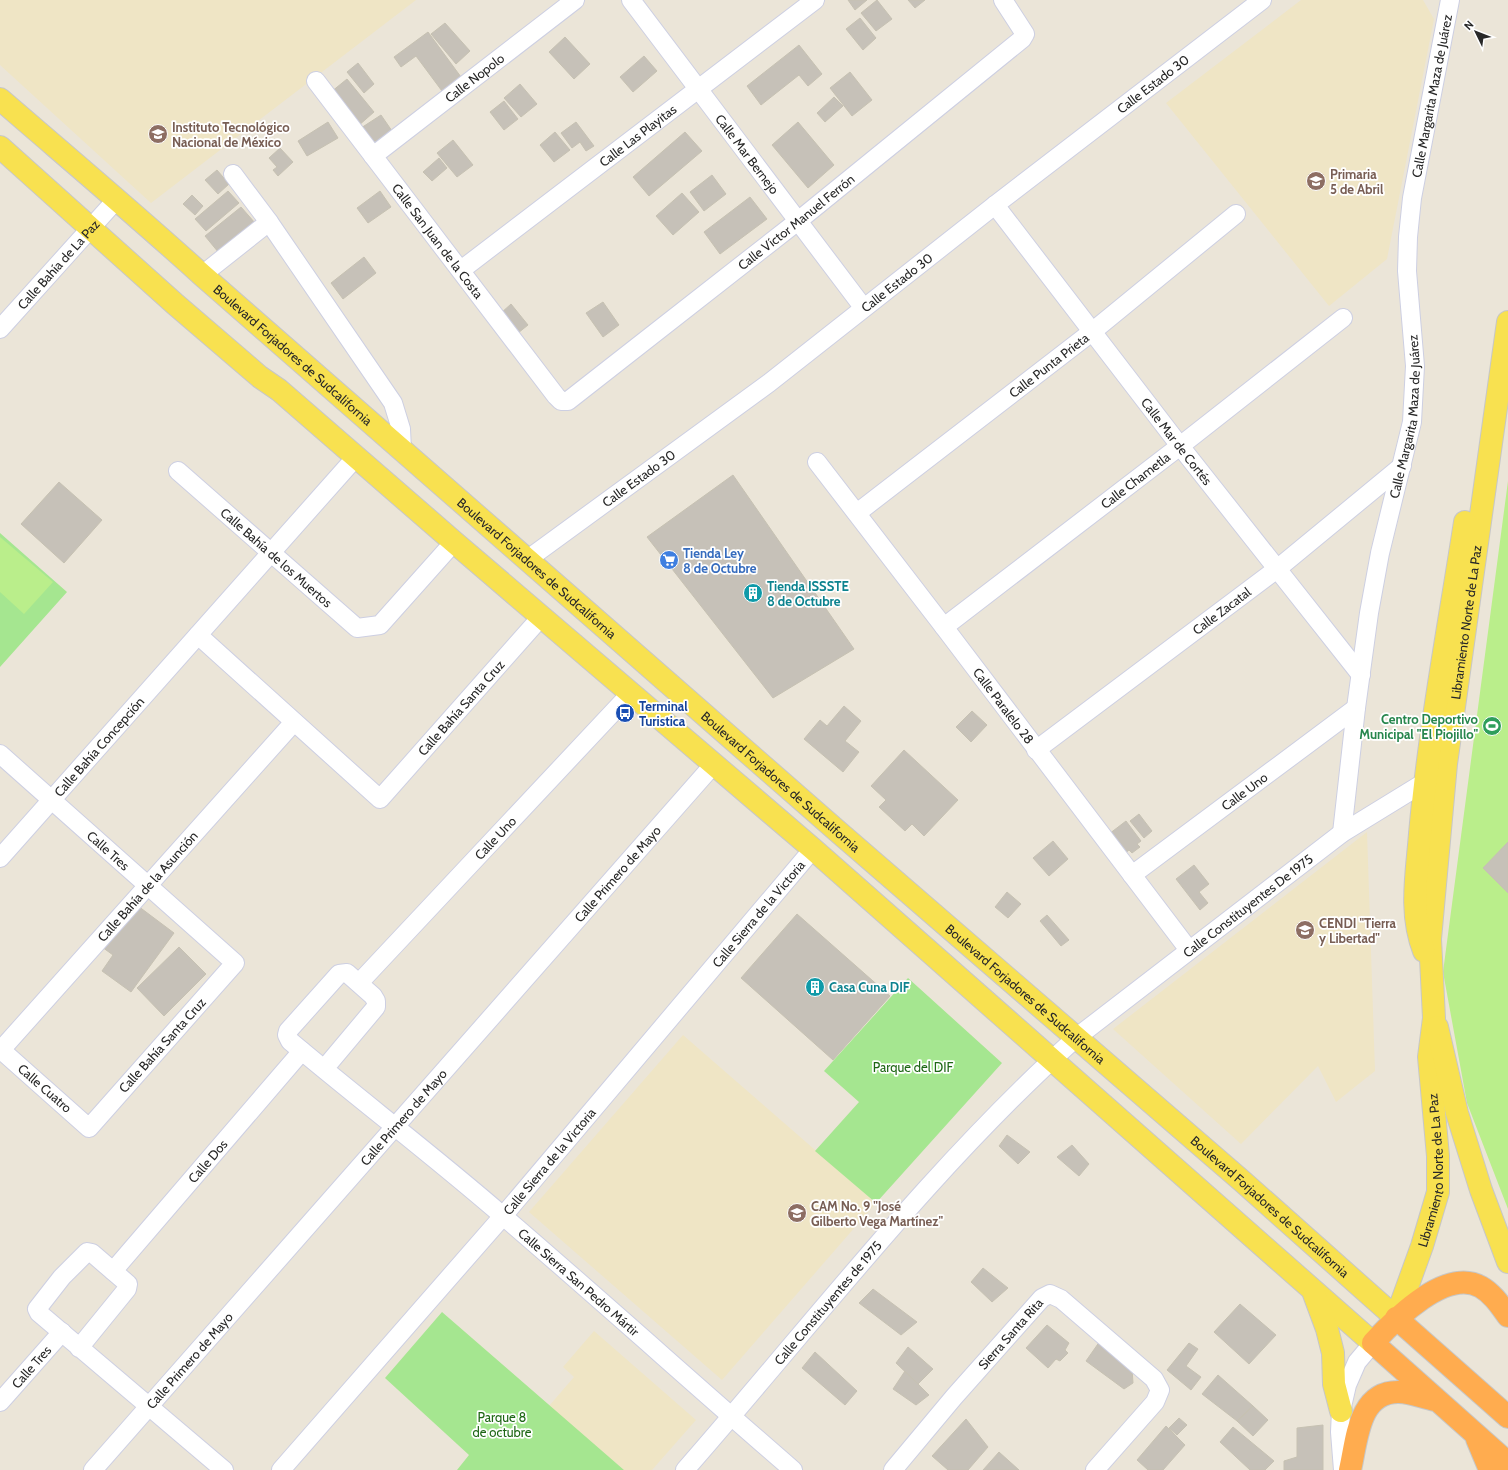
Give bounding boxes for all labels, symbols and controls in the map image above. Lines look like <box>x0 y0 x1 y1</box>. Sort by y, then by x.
north arrow <box>1456 12 1496 52</box>
street label: Calle Margarita Maza de Juárez <box>1408 13 1455 179</box>
text: N <box>1461 18 1476 33</box>
street label: Calle Nopolo <box>441 50 507 106</box>
street label: Calle Estado 30 <box>1114 51 1192 117</box>
street label: Calle Las Playitas <box>596 100 680 170</box>
street label: Calle Mar Bernejo <box>712 111 783 197</box>
place label: Instituto Tecnológico Nacional de México <box>172 119 290 150</box>
school or university icon: Instituto Tecnológico Nacional de México <box>147 123 169 145</box>
place label: Primaria 5 de Abril <box>1330 166 1384 197</box>
school or university icon: Primaria 5 de Abril <box>1305 170 1327 192</box>
street label: Calle Víctor Manuel Ferrón <box>734 171 857 273</box>
street label: Calle San Juan de la Costa <box>389 180 487 302</box>
street label: Calle Bahía de La Paz <box>14 216 103 312</box>
street label: Calle Estado 30 <box>858 249 936 315</box>
street label: Boulevard Forjadores de Sudcalifornia <box>210 281 376 429</box>
street label: Calle Punta Prieta <box>1006 329 1092 401</box>
street label: Calle Margarita Maza de Juárez <box>1386 334 1423 500</box>
street label: Calle Mar de Cortés <box>1138 394 1216 488</box>
street label: Calle Estado 30 <box>599 446 678 510</box>
street label: Calle Chametla <box>1097 448 1174 512</box>
street label: Boulevard Forjadores de Sudcalifornia <box>454 494 620 642</box>
street label: Calle Bahía de los Muertos <box>217 504 336 611</box>
street label: Libramiento Norte de La Paz <box>1447 544 1485 700</box>
place label: Tienda Ley 8 de Octubre <box>683 545 757 576</box>
supermarket icon: Tienda Ley 8 de Octubre <box>658 549 680 571</box>
place label: Tienda ISSSTE 8 de Octubre <box>767 578 849 609</box>
building icon: Tienda ISSSTE 8 de Octubre <box>742 582 764 604</box>
street label: Calle Zacatal <box>1189 584 1254 638</box>
street label: Calle Bahía Santa Cruz <box>414 656 507 759</box>
street label: Calle Paralelo 28 <box>970 665 1038 747</box>
street label: Calle Bahía Concepción <box>50 693 147 800</box>
place label: Terminal Turistica <box>639 698 688 729</box>
bus stop icon: Terminal Turistica <box>614 702 636 724</box>
street label: Boulevard Forjadores de Sudcalifornia <box>698 708 864 856</box>
place label: Centro Deportivo Municipal "El Piojillo" <box>1359 711 1479 742</box>
sports icon: Centro Deportivo Municipal "El Piojillo" <box>1481 715 1503 737</box>
street label: Calle Uno <box>1218 769 1271 814</box>
street label: Calle Uno <box>471 813 519 863</box>
street label: Calle Primero de Mayo <box>571 822 664 925</box>
street label: Calle Tres <box>84 827 133 874</box>
street label: Calle Bahía de la Asunción <box>94 828 201 945</box>
street label: Calle Constituyentes De 1975 <box>1180 850 1316 961</box>
street label: Calle Sierra de la Victoria <box>709 856 809 971</box>
place label: CENDI "Tierra y Libertad" <box>1319 915 1396 946</box>
school or university icon: CENDI "Tierra y Libertad" <box>1294 919 1316 941</box>
street label: Boulevard Forjadores de Sudcalifornia <box>942 920 1109 1068</box>
building icon: Casa Cuna DIF <box>804 976 826 998</box>
place label: Casa Cuna DIF <box>829 979 910 995</box>
street label: Calle Bahía Santa Cruz <box>115 994 209 1096</box>
park label: Parque del DIF <box>873 1059 953 1075</box>
street label: Calle Cuatro <box>15 1060 75 1116</box>
street label: Calle Primero de Mayo <box>357 1066 450 1169</box>
street label: Libramiento Norte de La Paz <box>1414 1093 1446 1249</box>
street label: Calle Sierra de la Victoria <box>500 1104 599 1218</box>
street label: Boulevard Forjadores de Sudcalifornia <box>1187 1132 1353 1281</box>
street label: Calle Dos <box>185 1136 231 1186</box>
place label: CAM No. 9 "José Gilberto Vega Martínez" <box>811 1198 943 1229</box>
school or university icon: CAM No. 9 "José Gilberto Vega Martínez" <box>786 1202 808 1224</box>
street label: Calle Sierra San Pedro Mártir <box>515 1225 643 1340</box>
street label: Calle Constituyentes de 1975 <box>771 1237 885 1368</box>
street label: Sierra Santa Rita <box>975 1294 1047 1373</box>
street label: Calle Primero de Mayo <box>143 1309 236 1412</box>
street label: Calle Tres <box>8 1342 55 1391</box>
park label: Parque 8 de octubre <box>473 1409 532 1440</box>

